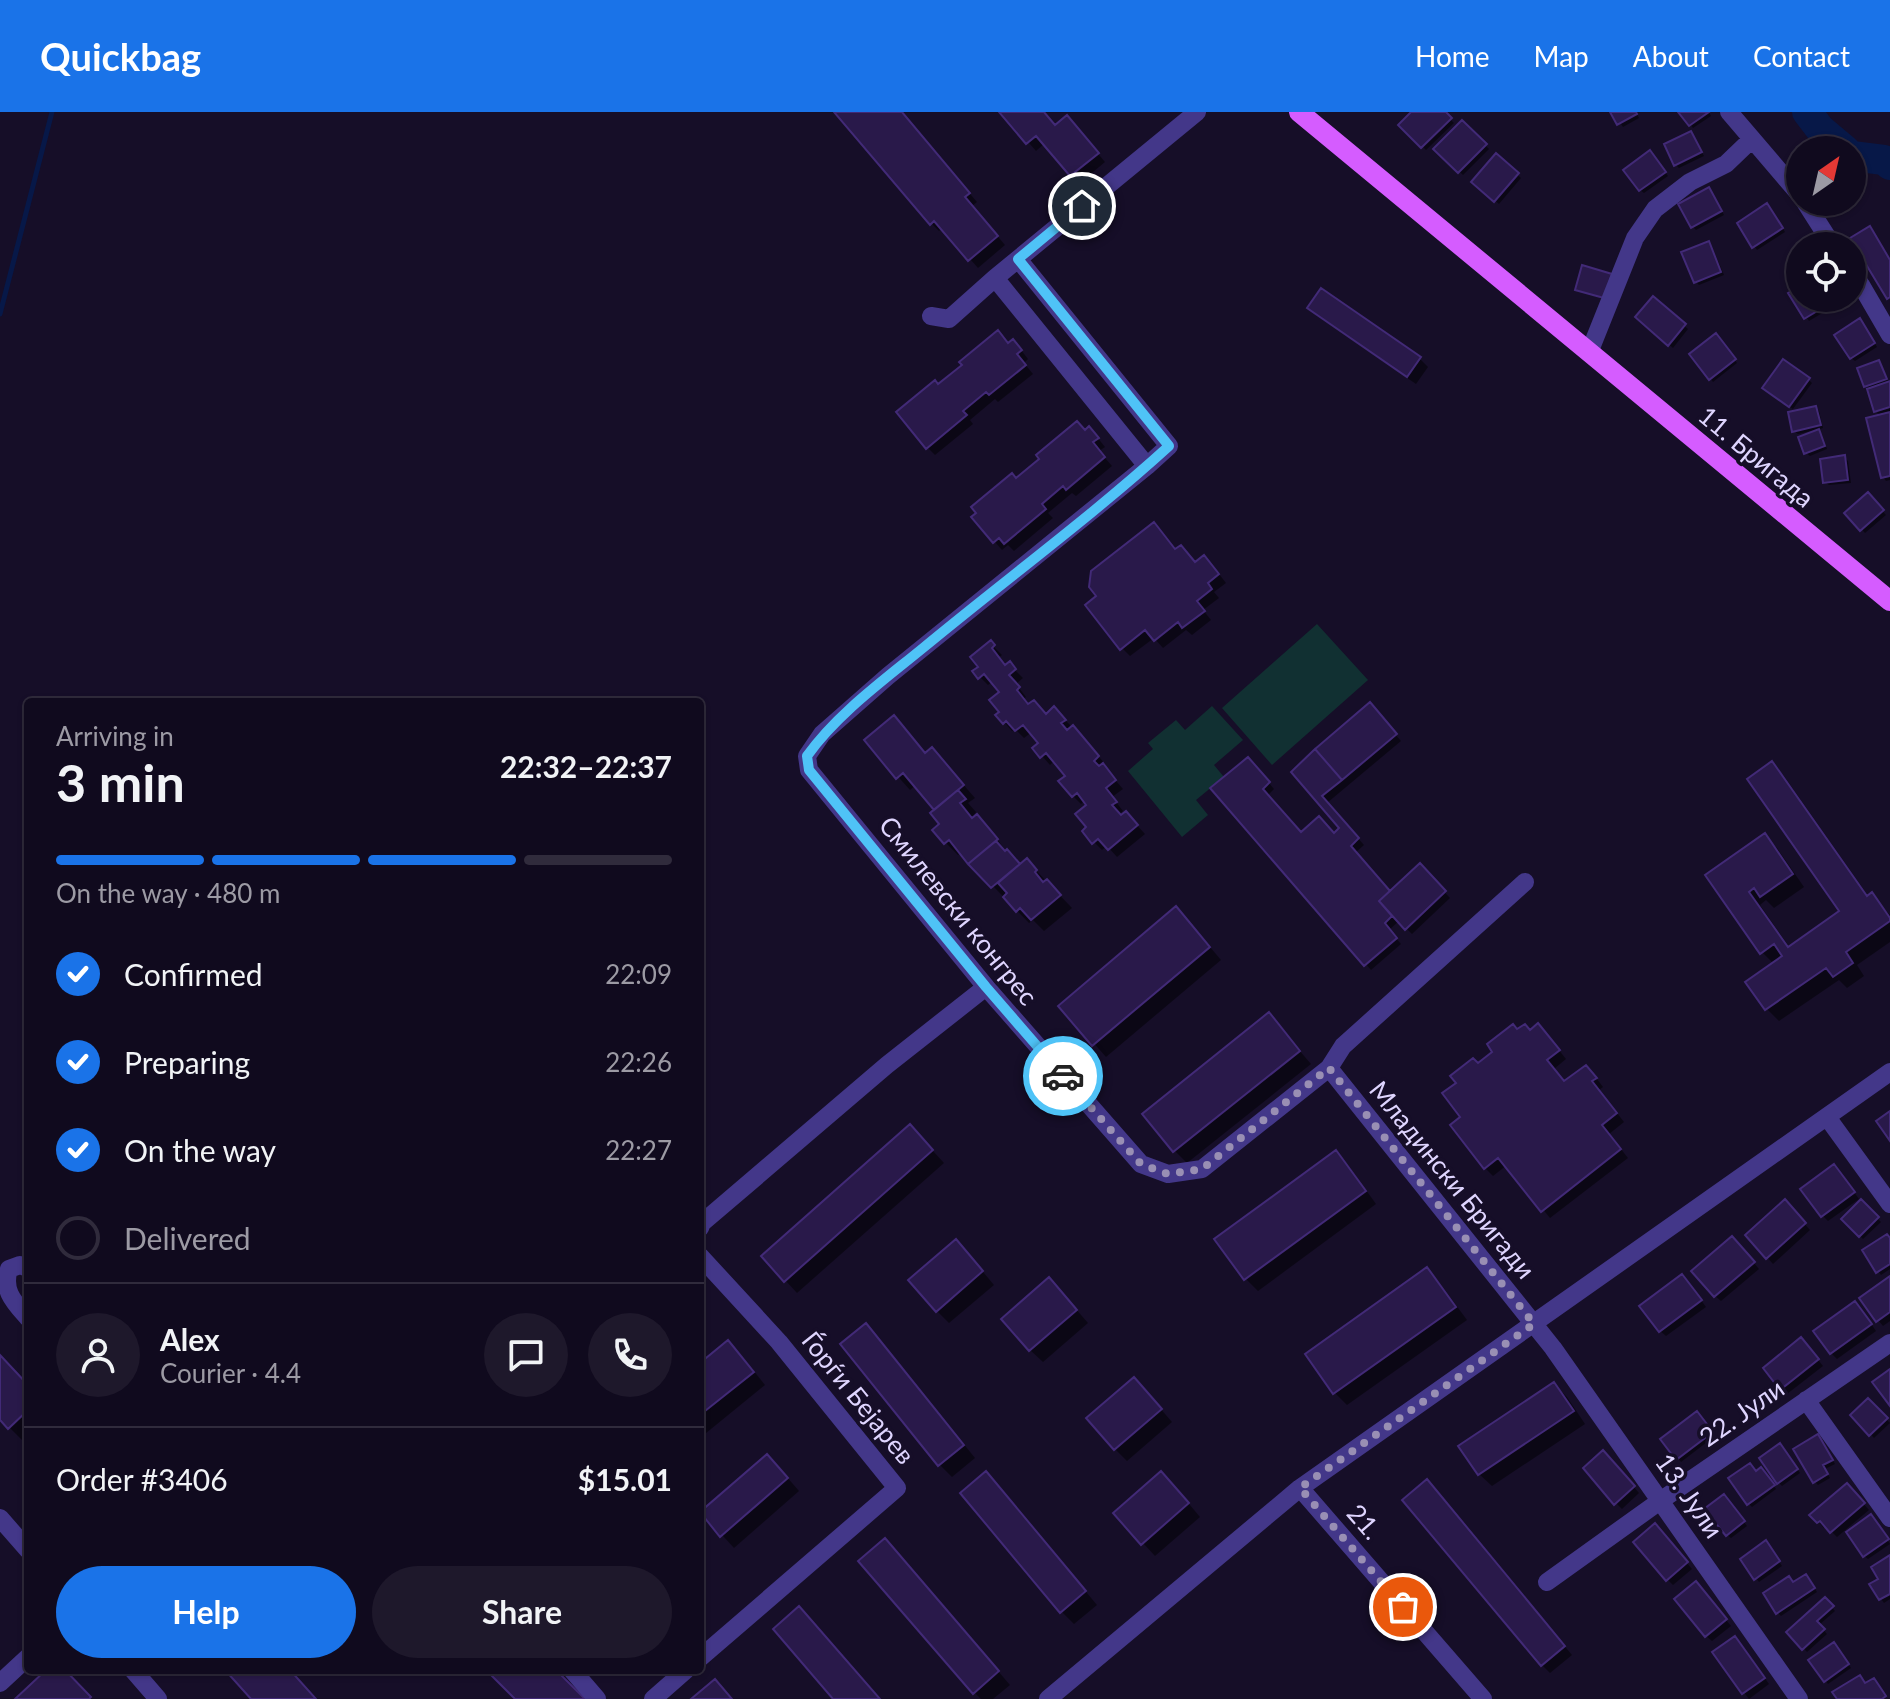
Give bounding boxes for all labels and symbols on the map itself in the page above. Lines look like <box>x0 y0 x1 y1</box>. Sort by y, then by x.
north arrow <box>1786 136 1866 216</box>
pin <box>1048 172 1116 240</box>
street label: 11. Бригада <box>1692 399 1821 514</box>
street label: Смилевски конгрес <box>873 809 1045 1011</box>
courier <box>1023 1036 1103 1116</box>
street label: Младински Бригади <box>1363 1074 1542 1285</box>
street label: Ѓорѓи Бејарев <box>796 1325 922 1470</box>
street label: 22. Јули <box>1693 1372 1790 1453</box>
street label: 13. Јули <box>1649 1447 1730 1544</box>
street label: 21. <box>1341 1497 1389 1546</box>
pin <box>1369 1573 1437 1641</box>

